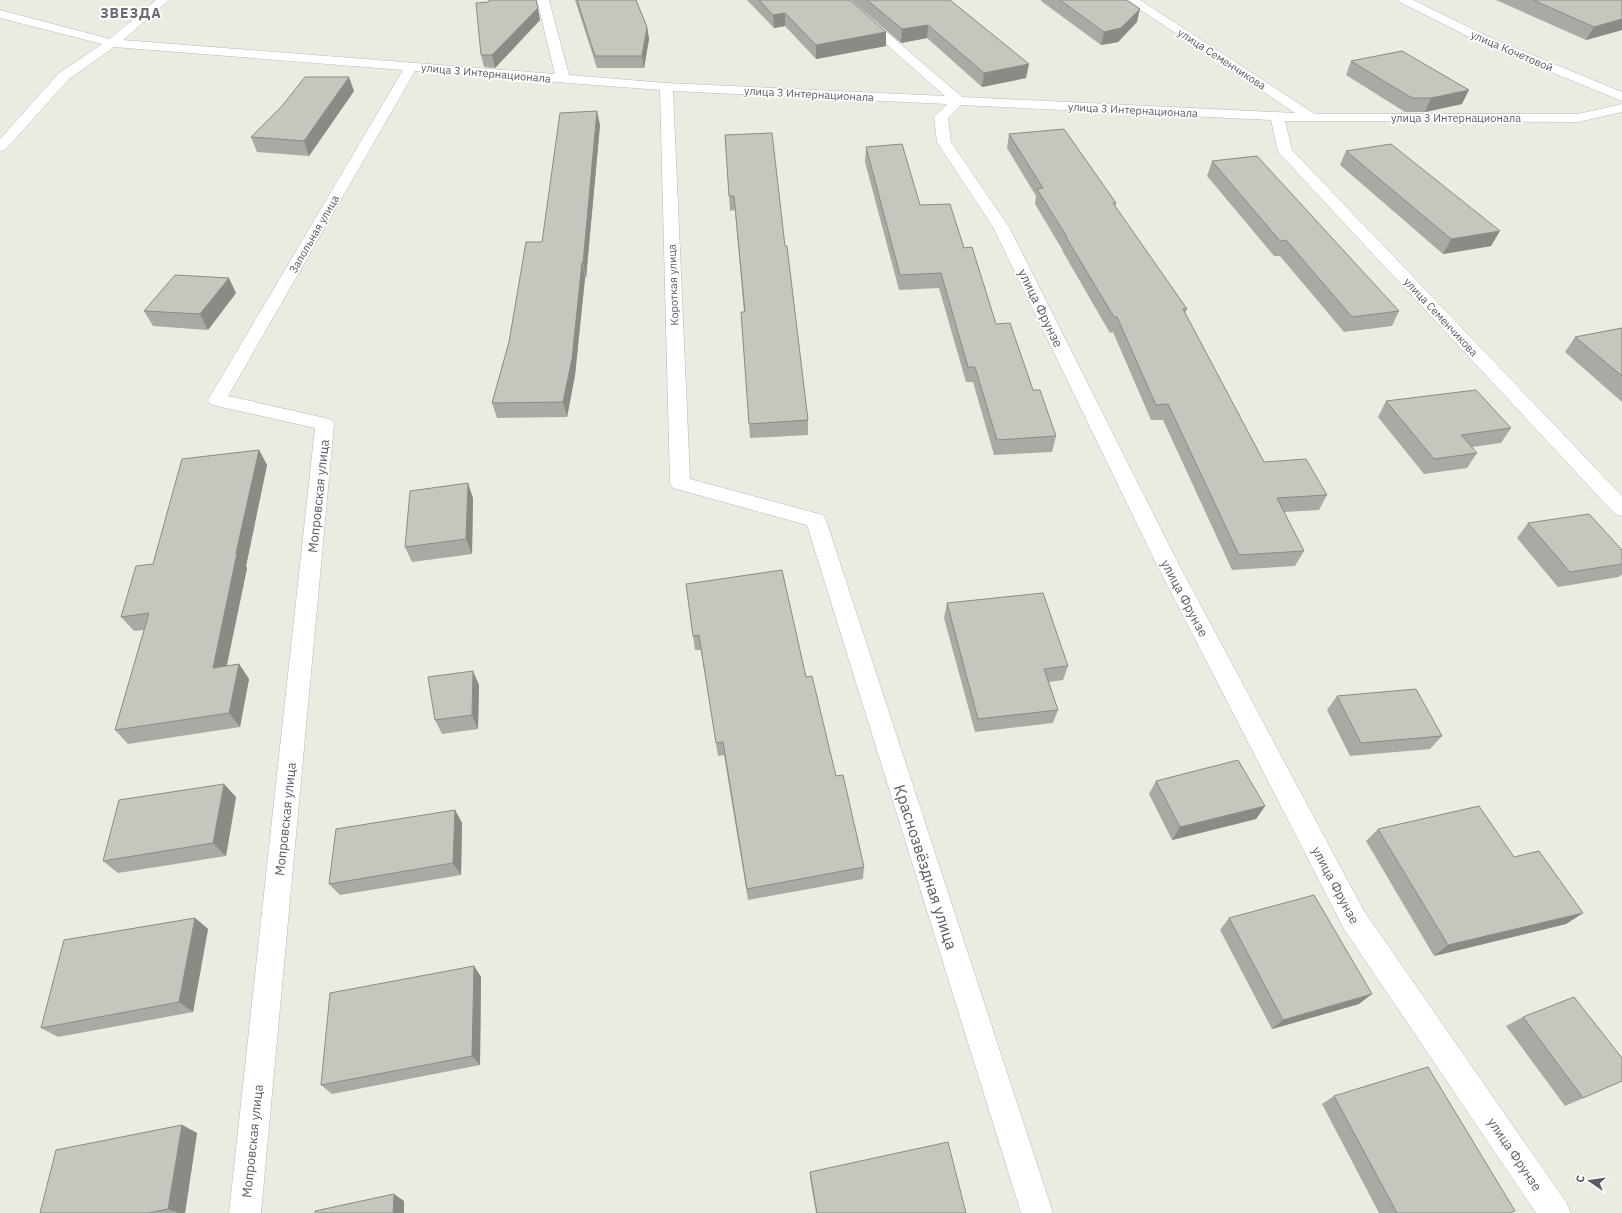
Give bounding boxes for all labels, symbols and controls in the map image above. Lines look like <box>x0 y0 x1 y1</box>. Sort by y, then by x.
district label: ЗВЕЗДА <box>100 4 162 22</box>
street label: улица Семенчикова <box>1175 25 1269 93</box>
street label: улица Кочетовой <box>1469 27 1555 75</box>
street label: улица 3 Интернационала <box>421 60 552 86</box>
street label: улица 3 Интернационала <box>744 84 874 104</box>
street label: улица 3 Интернационала <box>1068 100 1198 120</box>
street label: улица 3 Интернационала <box>1391 111 1521 125</box>
street label: Запольная улица <box>286 192 342 276</box>
street label: Короткая улица <box>665 244 681 326</box>
street label: улица Фрунзе <box>1014 266 1067 350</box>
street label: улица Семенчикова <box>1401 275 1481 359</box>
street label: Мопровская улица <box>304 438 333 554</box>
street label: улица Фрунзе <box>1157 557 1212 640</box>
street label: Мопровская улица <box>271 761 300 877</box>
street label: Краснозвёздная улица <box>890 782 962 953</box>
street label: улица Фрунзе <box>1308 844 1363 927</box>
street label: Мопровская улица <box>238 1083 267 1199</box>
street label: улица Фрунзе <box>1484 1114 1545 1194</box>
north arrow <box>1570 1161 1610 1201</box>
text: С <box>1573 1174 1588 1184</box>

